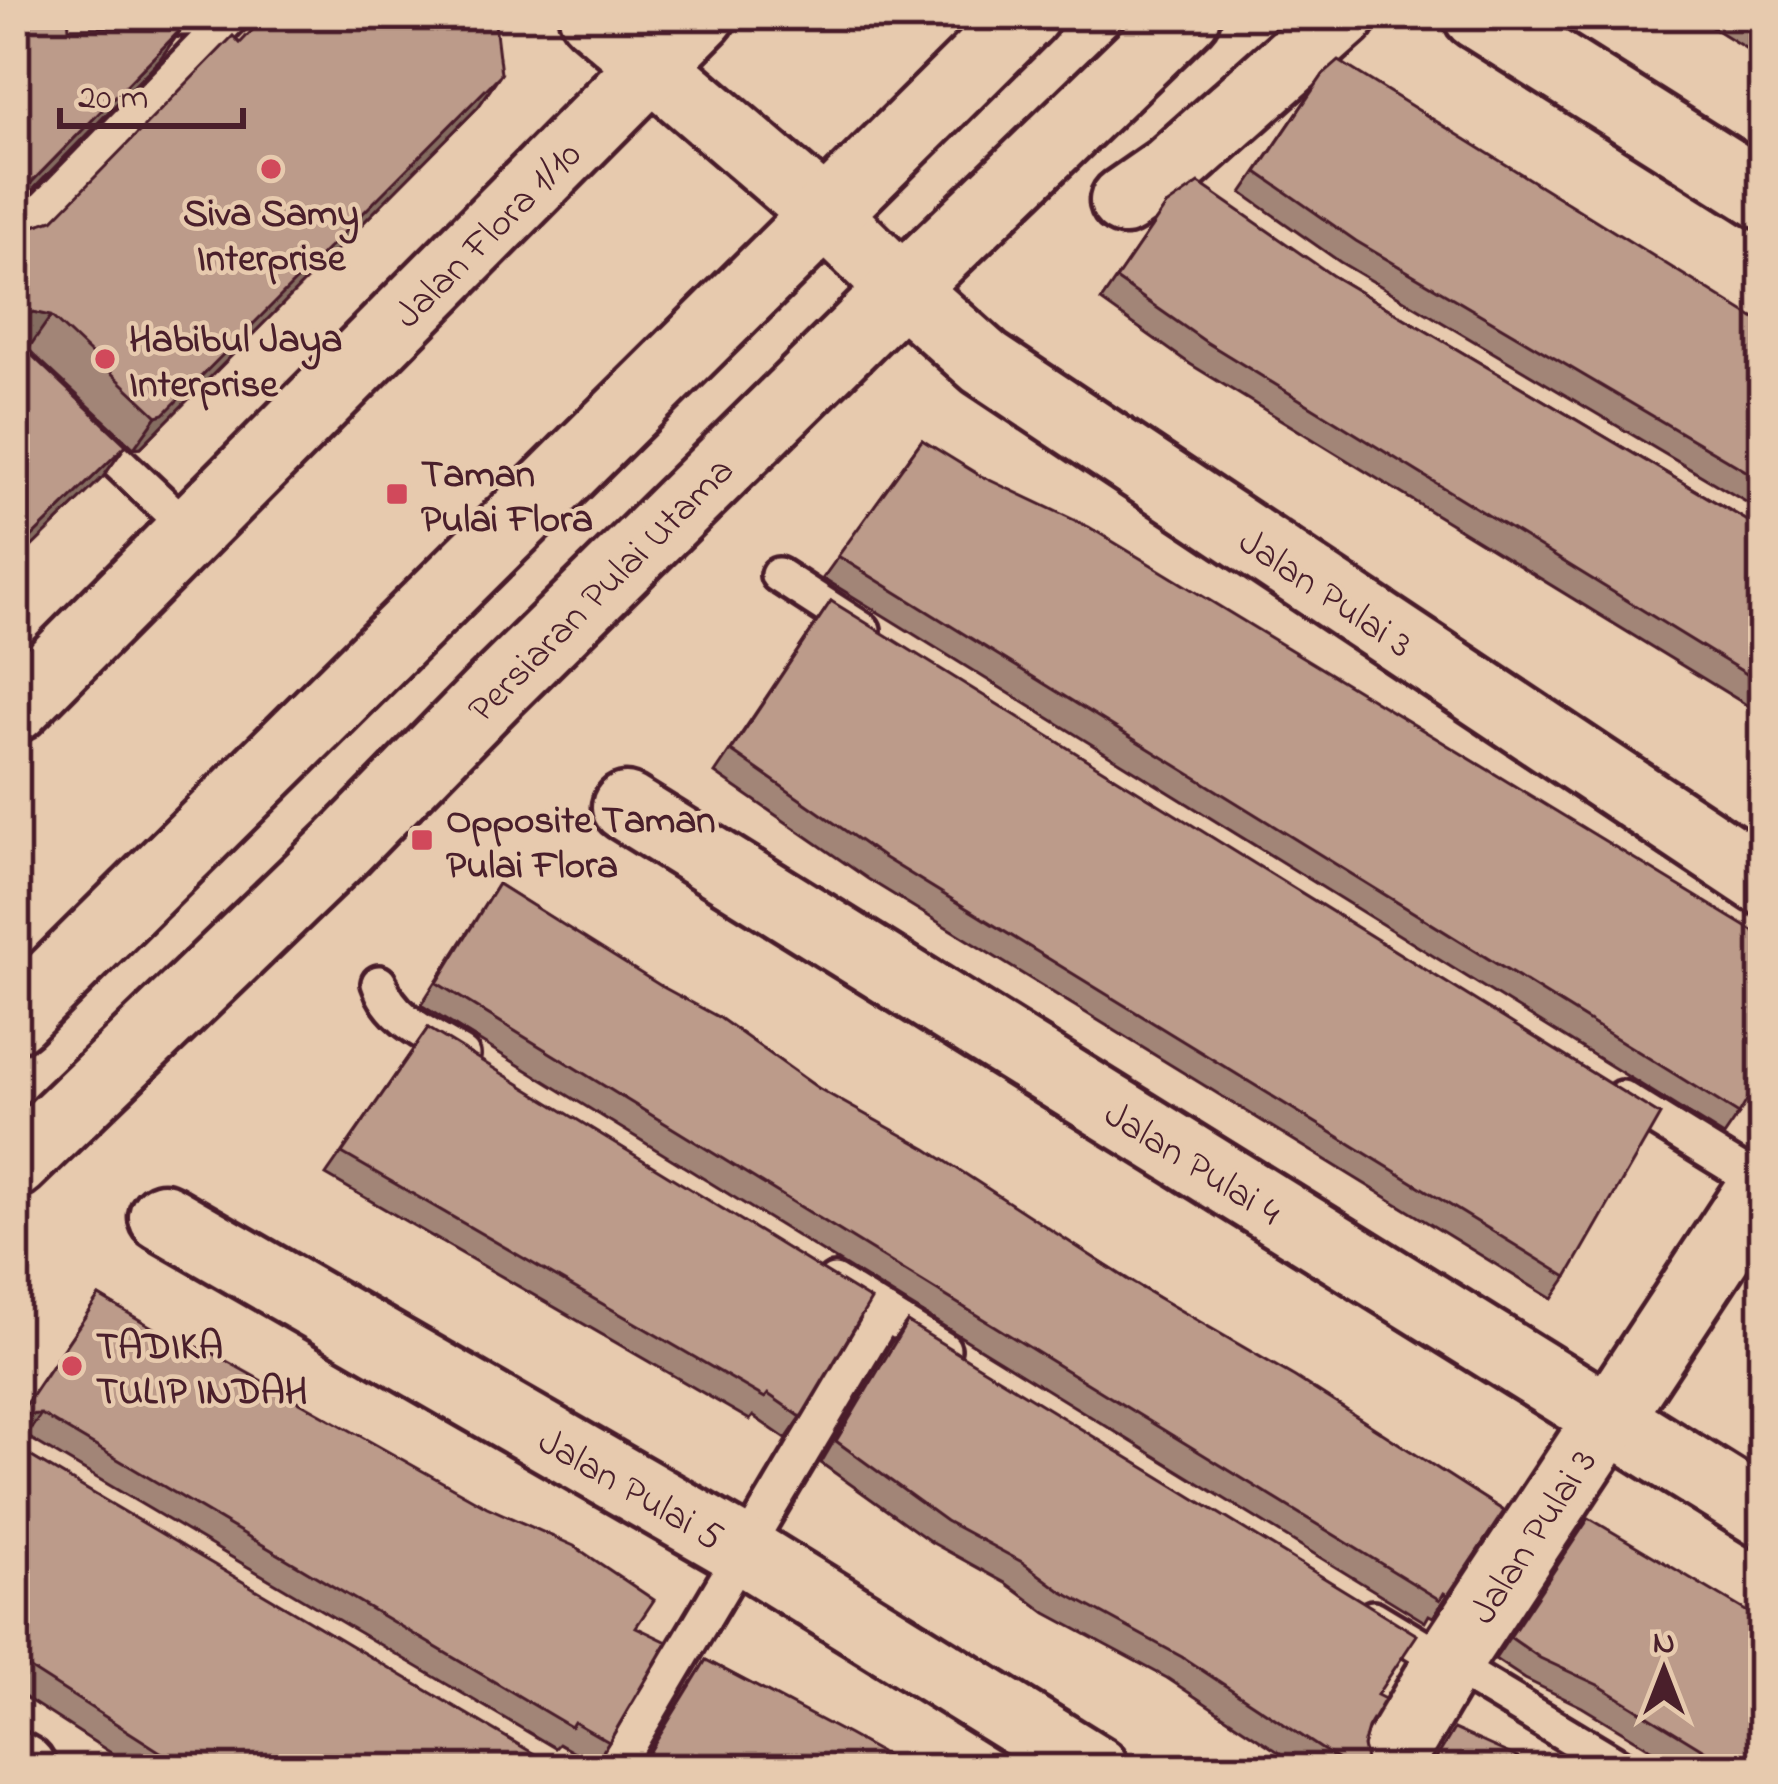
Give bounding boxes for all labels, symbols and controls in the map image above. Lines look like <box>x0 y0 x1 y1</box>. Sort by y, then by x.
scale bar <box>60 54 243 128</box>
text: 20 m <box>78 73 148 126</box>
street label: Jalan Flora 1/10 <box>382 129 596 343</box>
marker: Siva Samy Interprise <box>258 156 284 182</box>
place label: Siva Samy Interprise <box>183 187 359 289</box>
place label: Habibul Jaya Interprise <box>129 313 342 415</box>
marker: Habibul Jaya Interprise <box>92 346 118 372</box>
street label: Persiaran Pulai Utama <box>456 445 748 737</box>
place label: Taman Pulai Flora <box>421 448 593 550</box>
marker: Taman Pulai Flora <box>384 481 410 507</box>
street label: Jalan Pulai 3 <box>1226 515 1423 674</box>
place label: Opposite Taman Pulai Flora <box>446 794 716 896</box>
marker: Opposite Taman Pulai Flora <box>409 827 435 853</box>
street label: Jalan Pulai 4 <box>1092 1088 1291 1242</box>
place label: TADIKA TULIP INDAH <box>96 1320 307 1422</box>
marker: TADIKA TULIP INDAH <box>59 1353 85 1379</box>
street label: Jalan Pulai 5 <box>526 1415 733 1567</box>
street label: Jalan Pulai 3 <box>1457 1438 1613 1637</box>
north arrow <box>1604 1610 1724 1730</box>
text: N <box>1653 1620 1675 1668</box>

